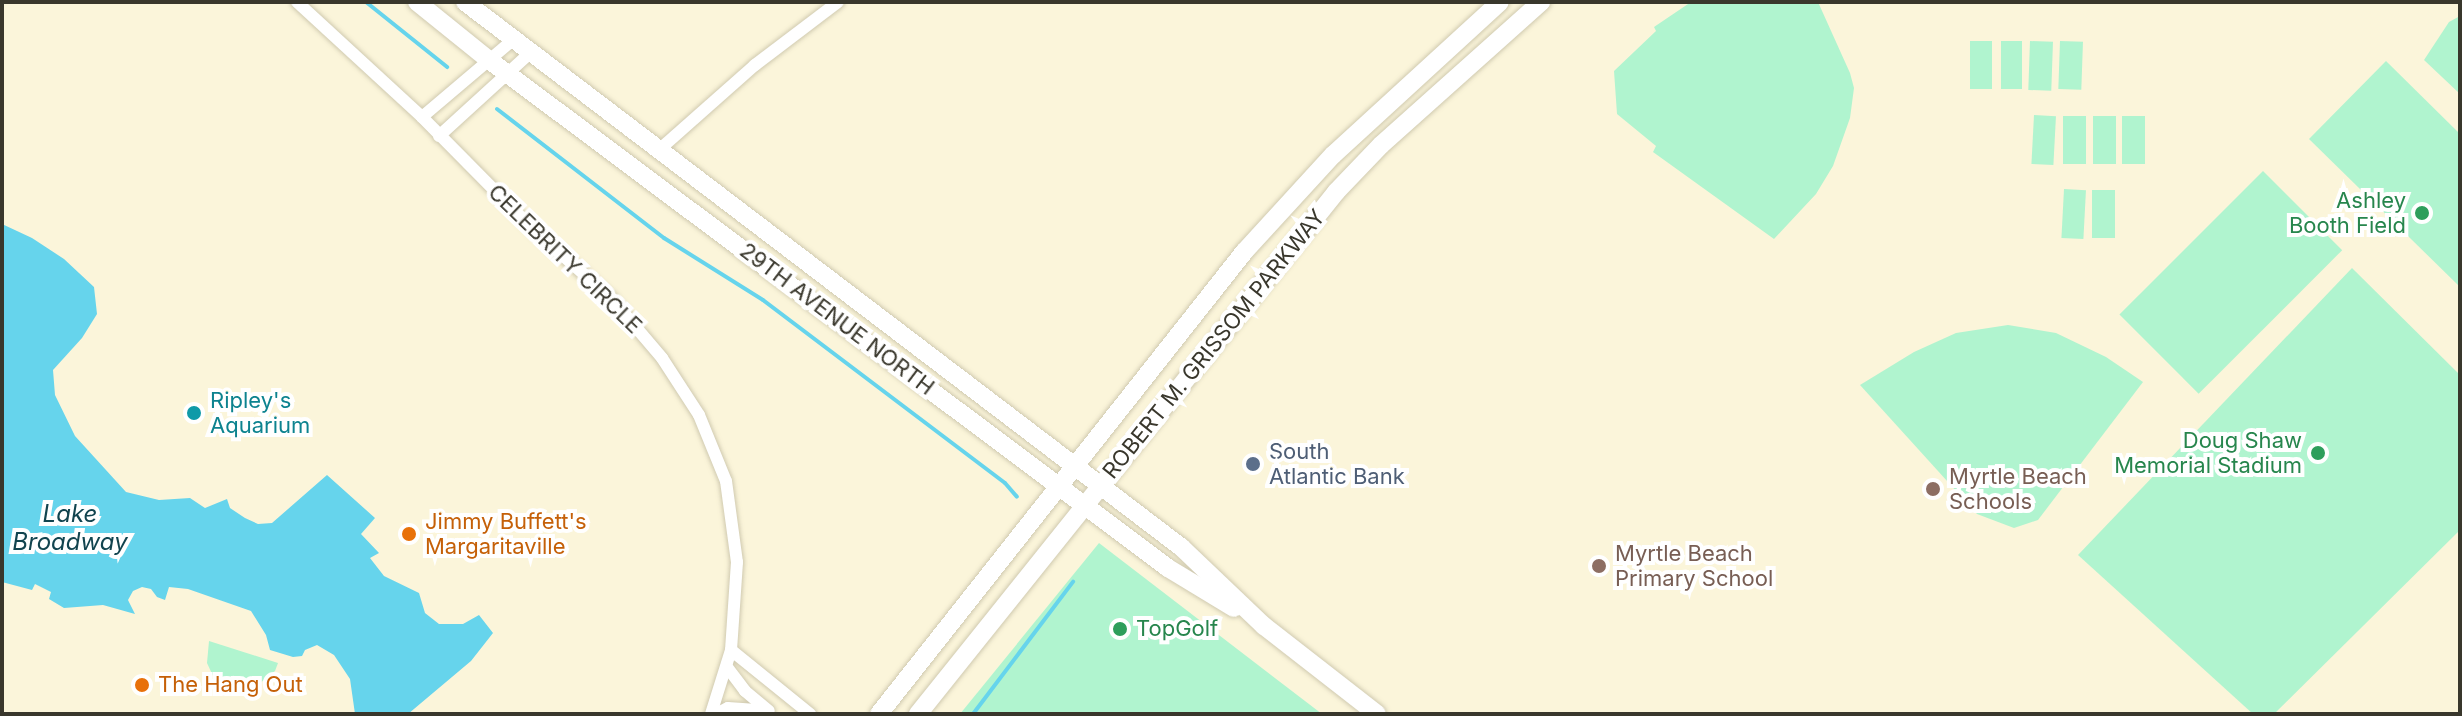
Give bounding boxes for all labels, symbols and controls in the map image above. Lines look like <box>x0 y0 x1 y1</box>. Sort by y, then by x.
street label: CELEBRITY CIRCLE <box>483 179 647 339</box>
place label: Ashley Booth Field <box>2289 187 2406 238</box>
street label: ROBERT M. GRISSOM PARKWAY <box>1097 204 1331 484</box>
marker: Ashley Booth Field <box>2413 204 2431 222</box>
street label: 29TH AVENUE NORTH <box>735 237 939 401</box>
place label: Ripley's Aquarium <box>210 387 310 438</box>
marker: Ripley's Aquarium <box>185 404 203 422</box>
place label: Doug Shaw Memorial Stadium <box>2114 427 2302 478</box>
place label: South Atlantic Bank <box>1269 438 1405 490</box>
marker: Doug Shaw Memorial Stadium <box>2309 444 2327 462</box>
marker: South Atlantic Bank <box>1244 455 1262 473</box>
place label: Myrtle Beach Schools <box>1949 463 2087 514</box>
marker: Myrtle Beach Schools <box>1924 480 1942 498</box>
water label: Lake Broadway <box>12 500 128 556</box>
place label: Jimmy Buffett's Margaritaville <box>425 508 587 560</box>
marker: Jimmy Buffett's Margaritaville <box>400 525 418 543</box>
place label: Myrtle Beach Primary School <box>1615 540 1773 592</box>
marker: Myrtle Beach Primary School <box>1590 557 1608 575</box>
place label: TopGolf <box>1136 616 1218 642</box>
marker: TopGolf <box>1111 620 1129 638</box>
place label: The Hang Out <box>158 672 303 698</box>
marker: The Hang Out <box>133 676 151 694</box>

